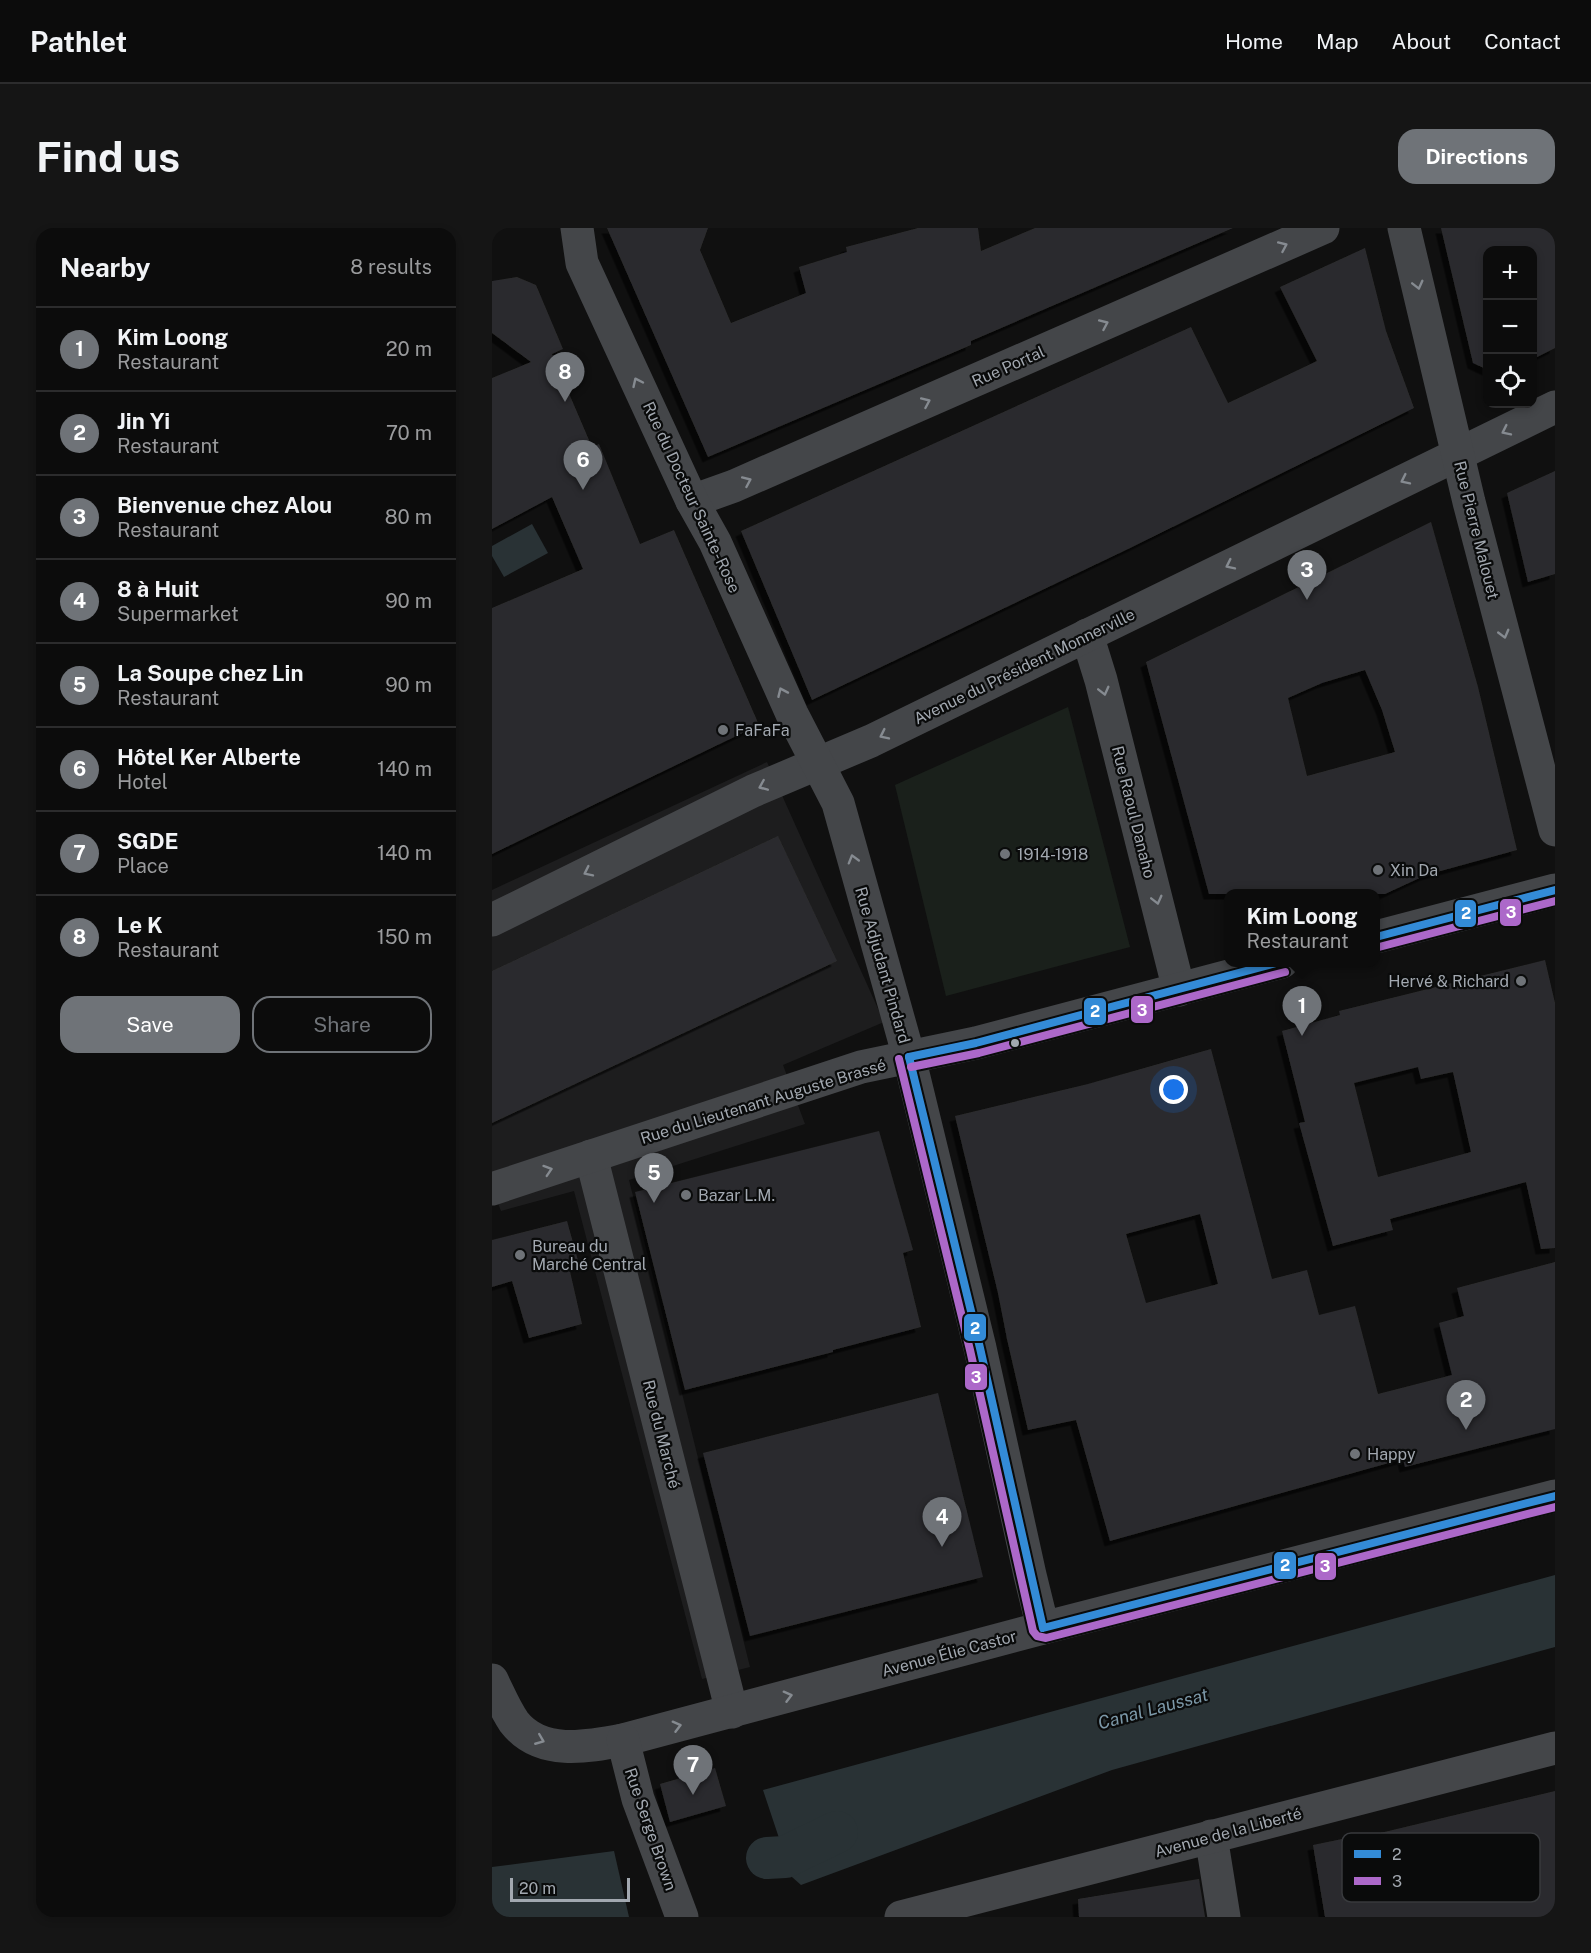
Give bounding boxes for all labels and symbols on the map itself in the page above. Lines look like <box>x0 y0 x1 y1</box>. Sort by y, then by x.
one-way arrow <box>1276 241 1287 253</box>
one-way arrow <box>1410 280 1423 290</box>
one-way arrow <box>1098 319 1109 331</box>
street label: Rue Portal <box>969 342 1048 391</box>
pin: 8 <box>546 352 584 402</box>
one-way arrow <box>633 378 645 389</box>
one-way arrow <box>919 398 930 410</box>
street label: Rue du Docteur Sainte-Rose <box>639 399 744 596</box>
one-way arrow <box>1502 424 1513 435</box>
pin: 6 <box>564 440 602 490</box>
street label: Rue Pierre Malouet <box>1450 459 1503 601</box>
one-way arrow <box>1401 472 1412 484</box>
one-way arrow <box>741 476 752 488</box>
pin: 3 <box>1288 550 1326 600</box>
one-way arrow <box>1225 558 1236 570</box>
street label: Avenue du Président Monnerville <box>911 605 1138 728</box>
one-way arrow <box>1497 628 1509 639</box>
one-way arrow <box>1096 686 1109 696</box>
one-way arrow <box>777 687 789 698</box>
place label: FaFaFa <box>735 721 790 740</box>
marker: FaFaFa <box>716 723 730 737</box>
one-way arrow <box>879 727 890 739</box>
street label: Rue Raoul Danaho <box>1108 744 1159 880</box>
one-way arrow <box>759 779 770 791</box>
place label: 1914-1918 <box>1017 845 1088 864</box>
marker: 1914-1918 <box>998 847 1012 861</box>
one-way arrow <box>848 854 861 864</box>
place label: Xin Da <box>1390 861 1438 880</box>
marker: Xin Da <box>1371 863 1385 877</box>
one-way arrow <box>584 865 595 876</box>
street label: Rue Adjudant Pindard <box>851 885 914 1046</box>
one-way arrow <box>1149 895 1162 905</box>
line badge: 3 <box>1499 898 1522 927</box>
line badge: 2 <box>1454 899 1477 928</box>
text: 3 <box>1506 903 1516 922</box>
text: 2 <box>1461 904 1471 923</box>
place label: Hervé & Richard <box>1388 972 1509 991</box>
marker: Hervé & Richard <box>1514 974 1528 988</box>
pin: 1 <box>1282 986 1322 1036</box>
line badge: 3 <box>1130 995 1154 1024</box>
line badge: 2 <box>1083 997 1107 1026</box>
text: 3 <box>1137 1001 1147 1020</box>
text: 2 <box>1090 1002 1100 1021</box>
unlabelled marker <box>1009 1037 1021 1049</box>
street label: Rue du Lieutenant Auguste Brassé <box>638 1055 888 1148</box>
your location <box>1159 1075 1188 1104</box>
pin: 5 <box>634 1154 674 1203</box>
one-way arrow <box>542 1165 553 1178</box>
place label: Bazar L.M. <box>698 1186 775 1205</box>
marker: Bazar L.M. <box>679 1188 693 1202</box>
place label: Bureau du Marché Central <box>532 1237 647 1274</box>
marker: Bureau du Marché Central <box>513 1248 527 1262</box>
line badge: 2 <box>963 1313 987 1342</box>
text: 2 <box>970 1319 980 1338</box>
line badge: 3 <box>964 1363 988 1391</box>
text: 3 <box>971 1368 981 1387</box>
street label: Rue du Marché <box>639 1378 684 1490</box>
pin: 2 <box>1446 1380 1486 1430</box>
place label: Happy <box>1367 1445 1416 1464</box>
marker: Happy <box>1348 1447 1362 1461</box>
pin: 4 <box>922 1498 962 1547</box>
line badge: 2 <box>1273 1551 1297 1580</box>
line badge: 3 <box>1314 1552 1337 1581</box>
text: 2 <box>1280 1556 1290 1575</box>
text: 3 <box>1320 1557 1330 1576</box>
street label: Avenue Élie Castor <box>879 1625 1019 1681</box>
water label: Canal Laussat <box>1095 1684 1211 1733</box>
one-way arrow <box>783 1691 793 1704</box>
one-way arrow <box>672 1721 682 1733</box>
one-way arrow <box>534 1733 545 1745</box>
pin: 7 <box>674 1746 712 1795</box>
street label: Rue Serge Brown <box>621 1765 680 1893</box>
street label: Avenue de la Liberté <box>1153 1804 1304 1861</box>
legend <box>1342 1833 1540 1902</box>
text: 2 <box>1392 1845 1402 1864</box>
text: 3 <box>1392 1872 1402 1891</box>
scale bar <box>510 1875 630 1902</box>

